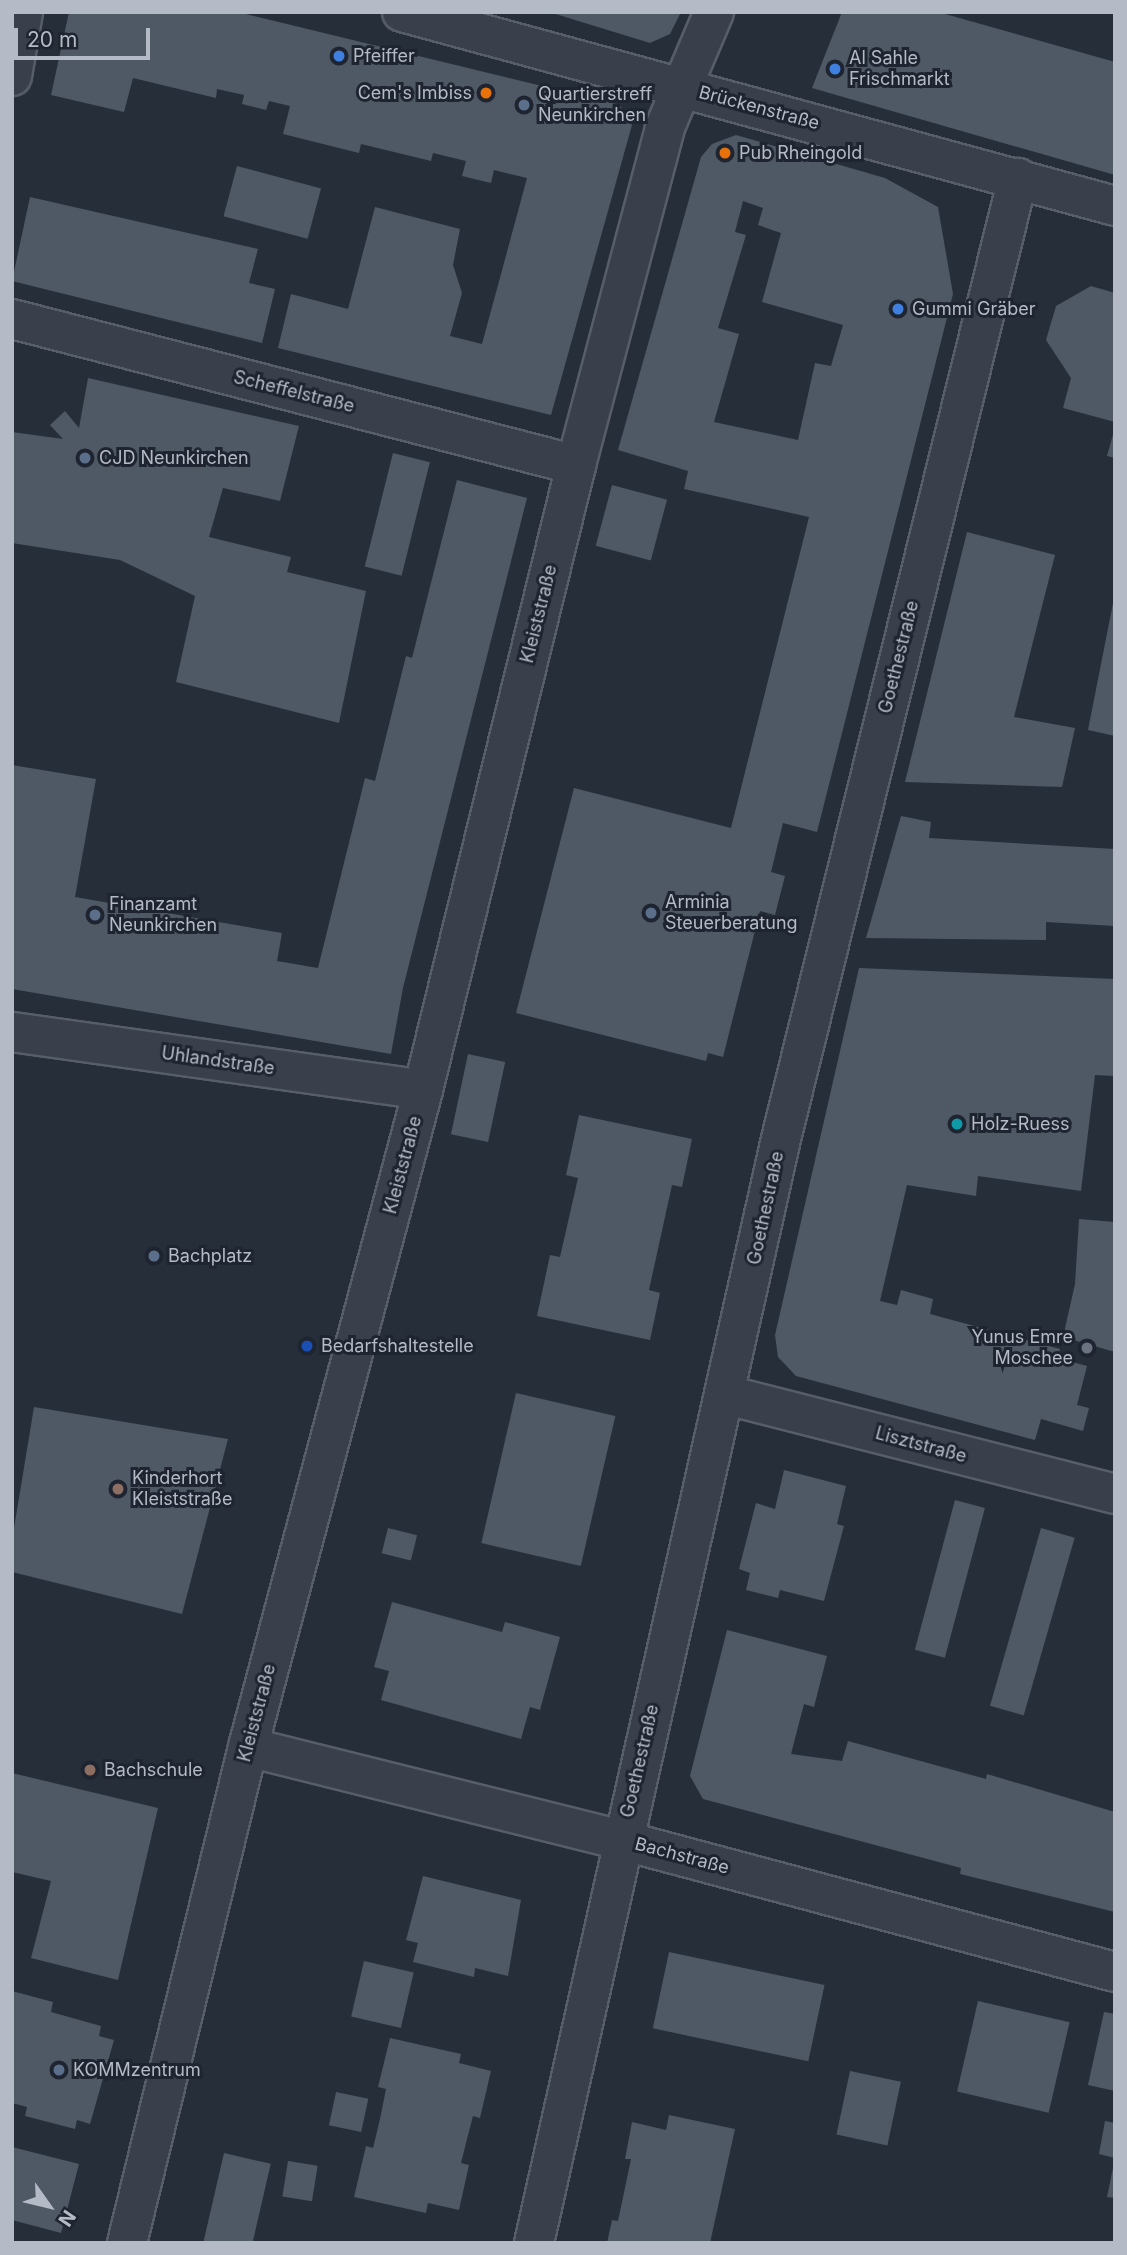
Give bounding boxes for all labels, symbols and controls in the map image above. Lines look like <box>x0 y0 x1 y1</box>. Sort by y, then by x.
scale bar <box>18 14 154 58</box>
text: 20 m <box>27 27 77 52</box>
place label: Pfeiffer <box>353 45 415 67</box>
marker: Pfeiffer <box>331 48 347 64</box>
place label: Al Sahle Frischmarkt <box>849 48 950 90</box>
marker: Al Sahle Frischmarkt <box>827 61 843 77</box>
place label: Cem's Imbiss <box>358 82 472 104</box>
street label: Brückenstraße <box>696 82 822 134</box>
place label: Quartierstreff Neunkirchen <box>538 84 652 126</box>
marker: Cem's Imbiss <box>478 85 494 101</box>
marker: Quartierstreff Neunkirchen <box>516 97 532 113</box>
place label: Pub Rheingold <box>739 142 862 164</box>
marker: Pub Rheingold <box>717 145 733 161</box>
place label: Gummi Gräber <box>912 298 1036 320</box>
marker: Gummi Gräber <box>890 301 906 317</box>
street label: Scheffelstraße <box>231 367 357 417</box>
place label: CJD Neunkirchen <box>99 447 249 469</box>
marker: CJD Neunkirchen <box>77 450 93 466</box>
street label: Kleiststraße <box>516 563 562 665</box>
street label: Goethestraße <box>875 598 923 716</box>
place label: Arminia Steuerberatung <box>665 892 798 934</box>
place label: Finanzamt Neunkirchen <box>109 894 217 936</box>
marker: Arminia Steuerberatung <box>643 905 659 921</box>
marker: Finanzamt Neunkirchen <box>87 907 103 923</box>
street label: Uhlandstraße <box>160 1042 276 1080</box>
place label: Holz-Ruess <box>971 1113 1069 1135</box>
street label: Kleiststraße <box>380 1114 426 1216</box>
marker: Holz-Ruess <box>949 1116 965 1132</box>
street label: Goethestraße <box>743 1149 789 1267</box>
place label: Bachplatz <box>168 1245 252 1267</box>
marker: Bachplatz <box>146 1248 162 1264</box>
place label: Yunus Emre Moschee <box>971 1327 1073 1370</box>
place label: Bedarfshaltestelle <box>321 1335 474 1357</box>
marker: Bedarfshaltestelle <box>299 1338 315 1354</box>
marker: Yunus Emre Moschee <box>1079 1340 1095 1356</box>
street label: Lisztstraße <box>873 1422 969 1468</box>
place label: Kinderhort Kleiststraße <box>132 1468 232 1510</box>
marker: Kinderhort Kleiststraße <box>110 1481 126 1497</box>
street label: Kleiststraße <box>234 1662 280 1764</box>
street label: Goethestraße <box>616 1702 664 1820</box>
place label: Bachschule <box>104 1759 203 1781</box>
marker: Bachschule <box>82 1762 98 1778</box>
street label: Bachstraße <box>633 1833 731 1879</box>
place label: KOMMzentrum <box>73 2059 201 2081</box>
marker: KOMMzentrum <box>51 2062 67 2078</box>
north arrow <box>14 2171 84 2241</box>
text: N <box>53 2206 80 2230</box>

